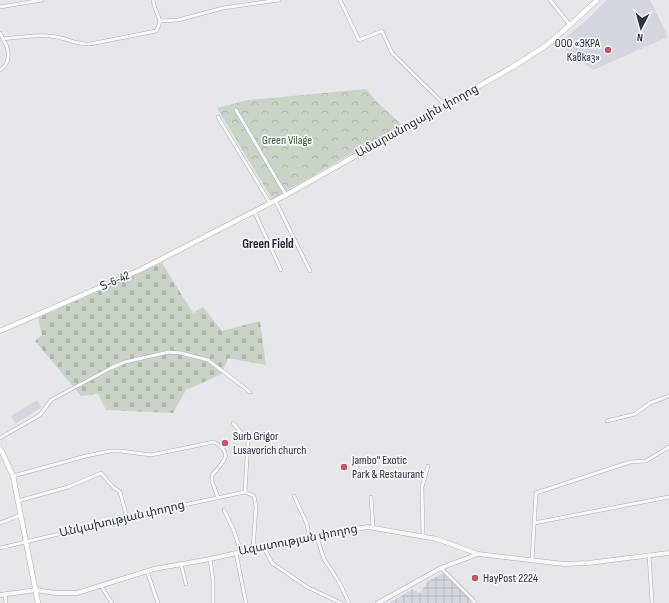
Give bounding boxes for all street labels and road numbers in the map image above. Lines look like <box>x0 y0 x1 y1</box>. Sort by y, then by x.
street label: Ամարանոցային փողոց <box>353 81 481 161</box>
street label: Տ-6-42 <box>98 268 132 294</box>
street label: Անկախության փողոց <box>58 497 186 541</box>
street label: Ազատության փողոց <box>237 521 359 559</box>

